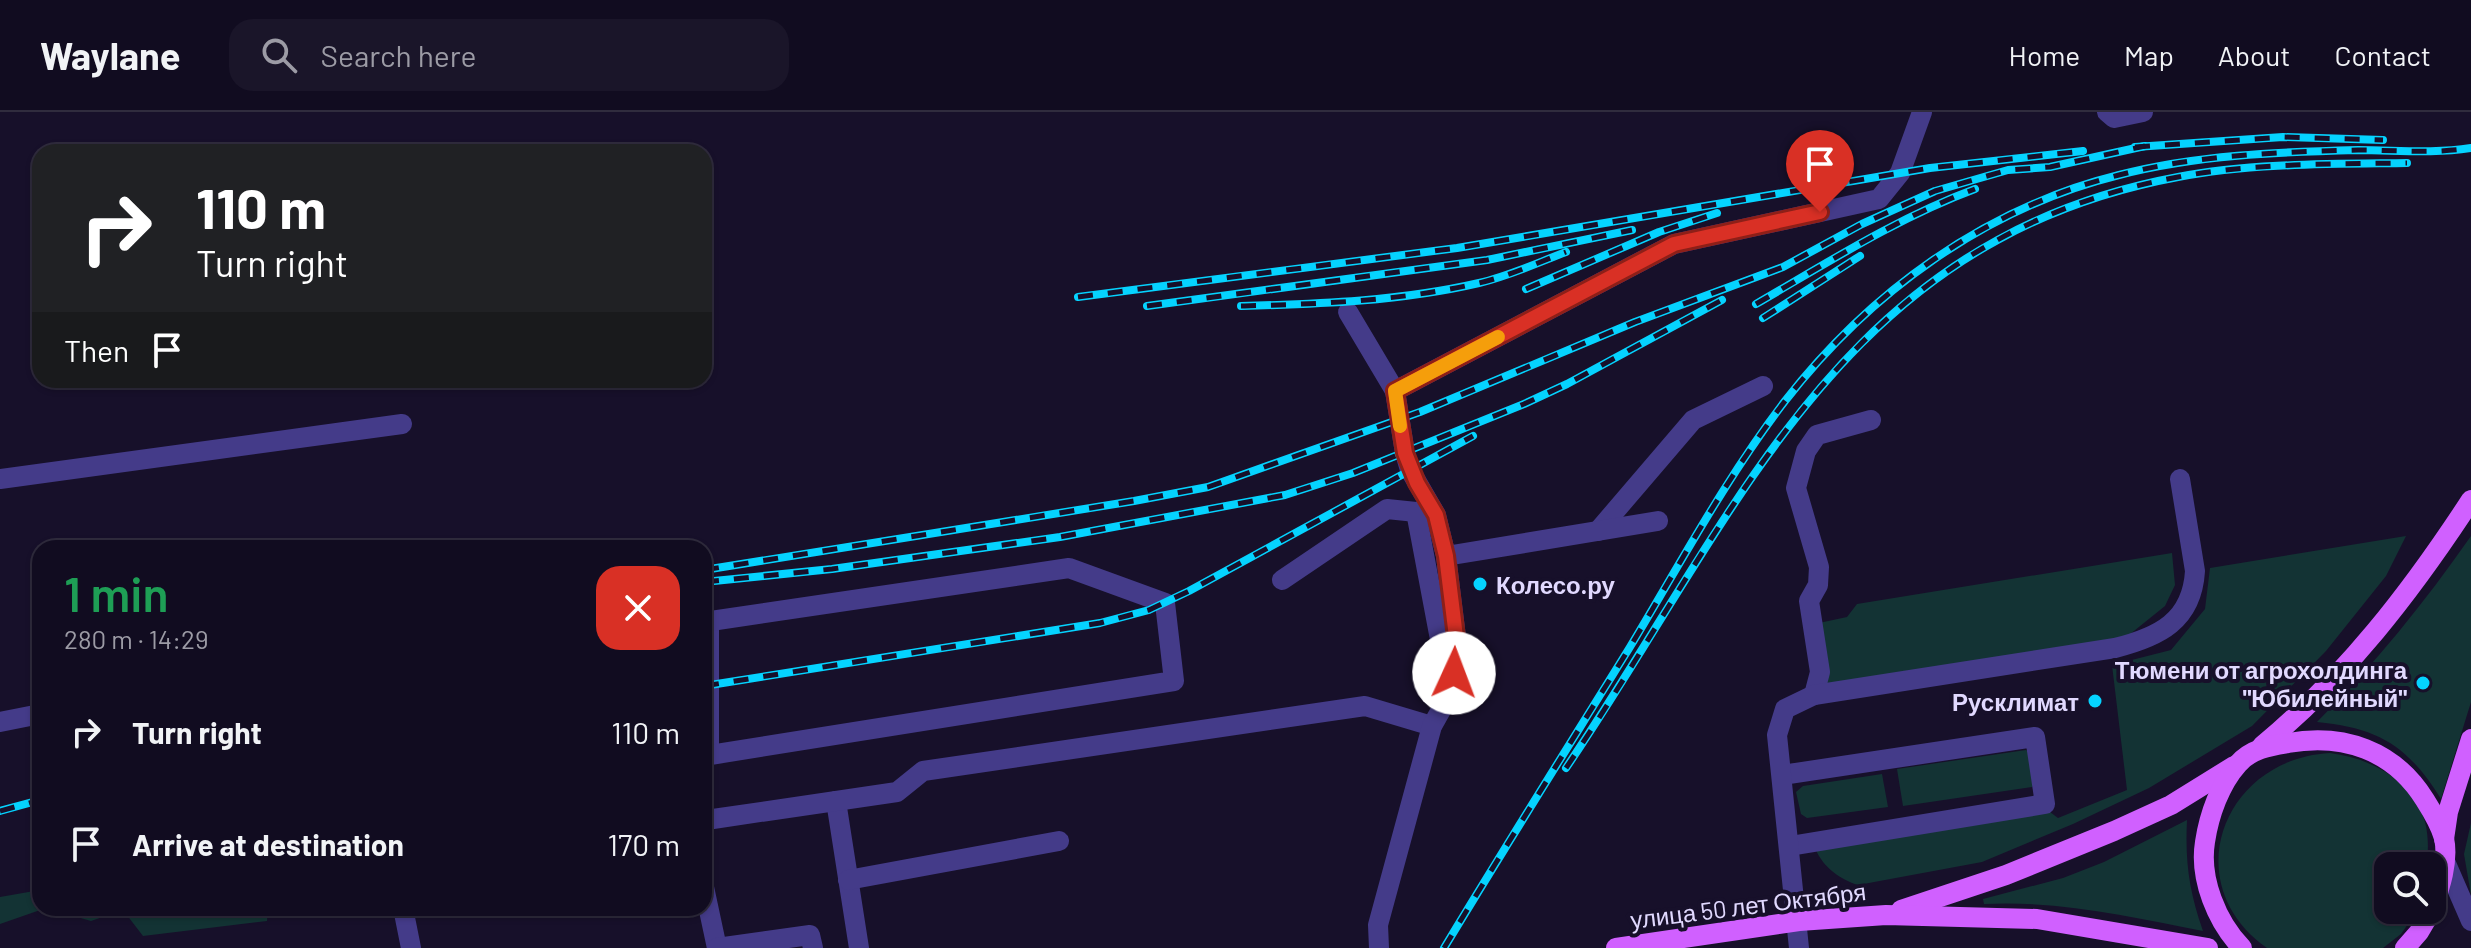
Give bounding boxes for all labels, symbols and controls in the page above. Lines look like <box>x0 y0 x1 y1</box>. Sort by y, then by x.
search box <box>229 19 789 91</box>
text: Waylane <box>40 32 181 78</box>
icon: search <box>257 33 301 77</box>
text: Search here <box>321 37 476 73</box>
text: Home <box>2009 38 2080 72</box>
text: Map <box>2124 38 2174 72</box>
text: About <box>2218 38 2290 72</box>
text: Contact <box>2334 38 2431 72</box>
pin <box>1786 130 1854 212</box>
icon: arrive <box>1798 142 1842 186</box>
text: 110 m <box>196 173 326 240</box>
icon: right <box>64 176 168 280</box>
text: Turn right <box>196 241 348 284</box>
icon: arrive <box>145 328 189 372</box>
text: Then <box>64 332 129 368</box>
text: 1 min <box>64 564 169 622</box>
button: close <box>596 566 680 650</box>
place label: Колесо.ру <box>1496 570 1616 599</box>
marker: Колесо.ру <box>1471 575 1489 593</box>
text: 280 m · 14:29 <box>64 623 208 654</box>
position arrow <box>1412 631 1496 715</box>
place label: Тюмени от агрохолдинга "Юбилейный" <box>2115 655 2408 712</box>
marker: Тюмени от агрохолдинга "Юбилейный" <box>2414 674 2432 692</box>
place label: Русклимат <box>1952 687 2079 716</box>
marker: Русклимат <box>2086 692 2104 710</box>
icon: right <box>64 710 108 754</box>
text: Turn right <box>132 714 262 750</box>
text: 110 m <box>611 714 680 750</box>
icon: arrive <box>64 822 108 866</box>
text: Arrive at destination <box>132 826 404 862</box>
text: 170 m <box>608 826 680 862</box>
map controls <box>2374 852 2446 924</box>
button: search <box>2374 852 2446 924</box>
street label: улица 50 лет Октября <box>1629 876 1867 934</box>

